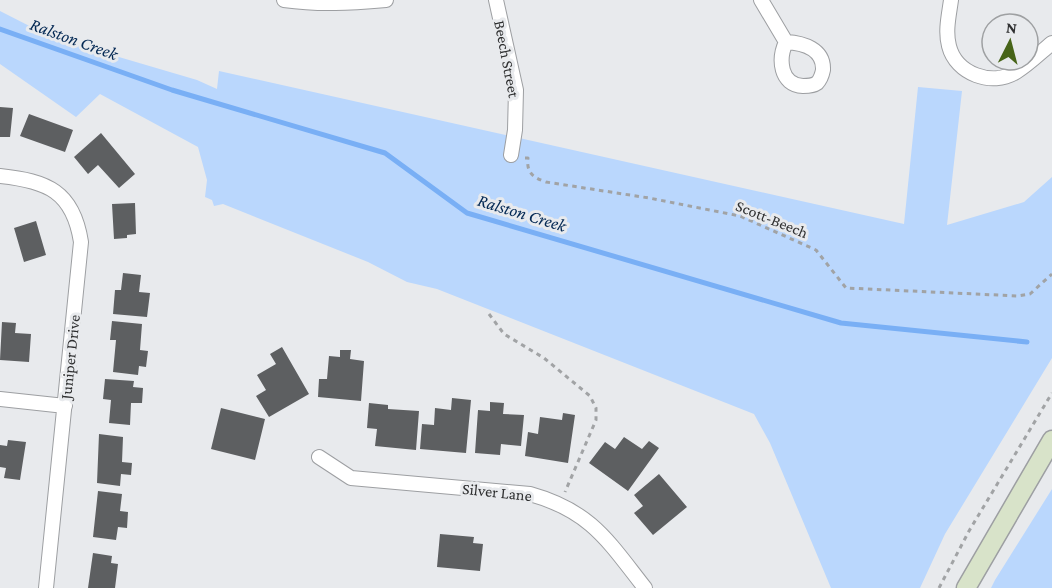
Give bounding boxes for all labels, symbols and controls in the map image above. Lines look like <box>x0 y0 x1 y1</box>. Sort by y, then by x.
north arrow <box>980 12 1040 72</box>
water label: Ralston Creek <box>27 14 122 64</box>
street label: Beech Street <box>491 19 523 100</box>
text: N <box>1005 19 1018 37</box>
water label: Ralston Creek <box>475 190 570 236</box>
street label: Scott-Beech <box>733 197 811 241</box>
street label: Juniper Drive <box>57 314 84 402</box>
street label: Silver Lane <box>461 480 533 504</box>

